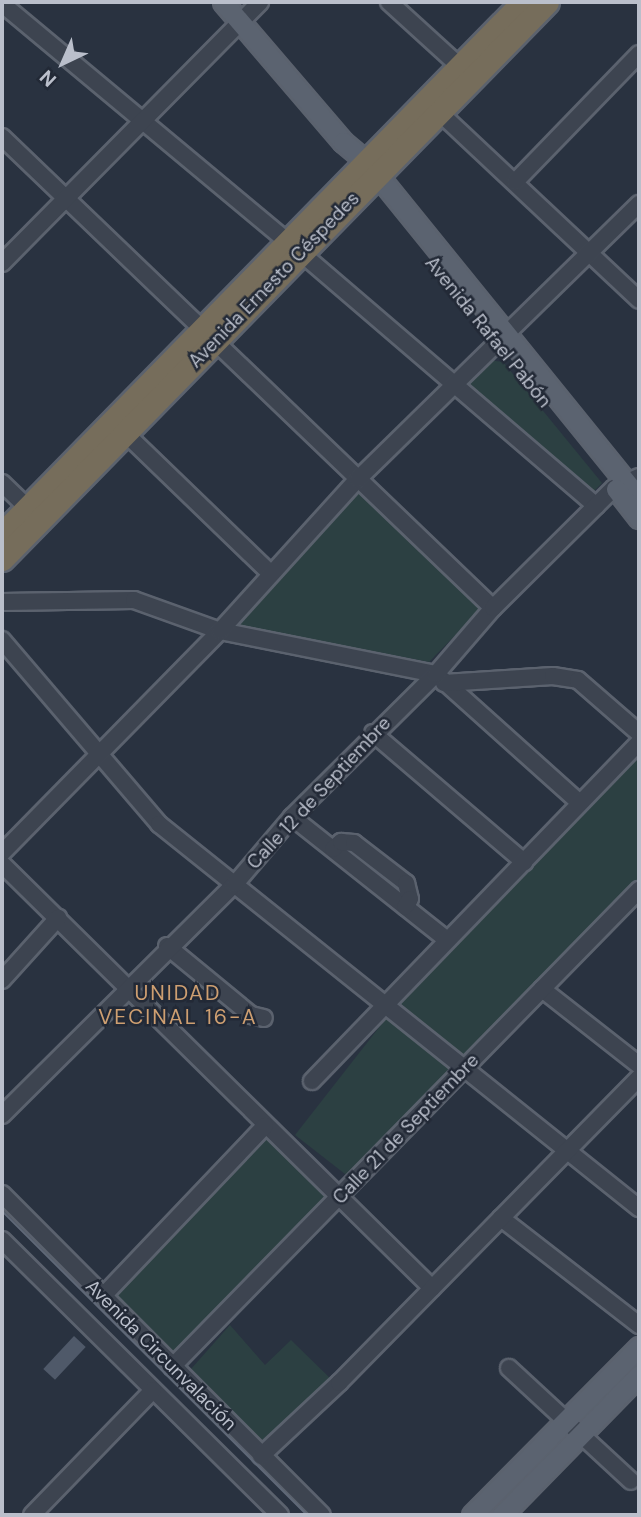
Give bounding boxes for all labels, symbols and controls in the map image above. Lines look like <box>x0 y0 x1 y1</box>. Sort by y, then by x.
north arrow <box>28 28 98 98</box>
text: N <box>34 65 62 92</box>
street label: Avenida Ernesto Céspedes <box>184 187 364 373</box>
street label: Avenida Rafael Pabón <box>420 252 556 412</box>
street label: Calle 12 de Septiembre <box>242 712 396 874</box>
district label: UNIDAD VECINAL 16-A <box>100 980 256 1030</box>
street label: Calle 21 de Septiembre <box>328 1049 484 1209</box>
street label: Avenida Circunvalación <box>81 1275 241 1435</box>

